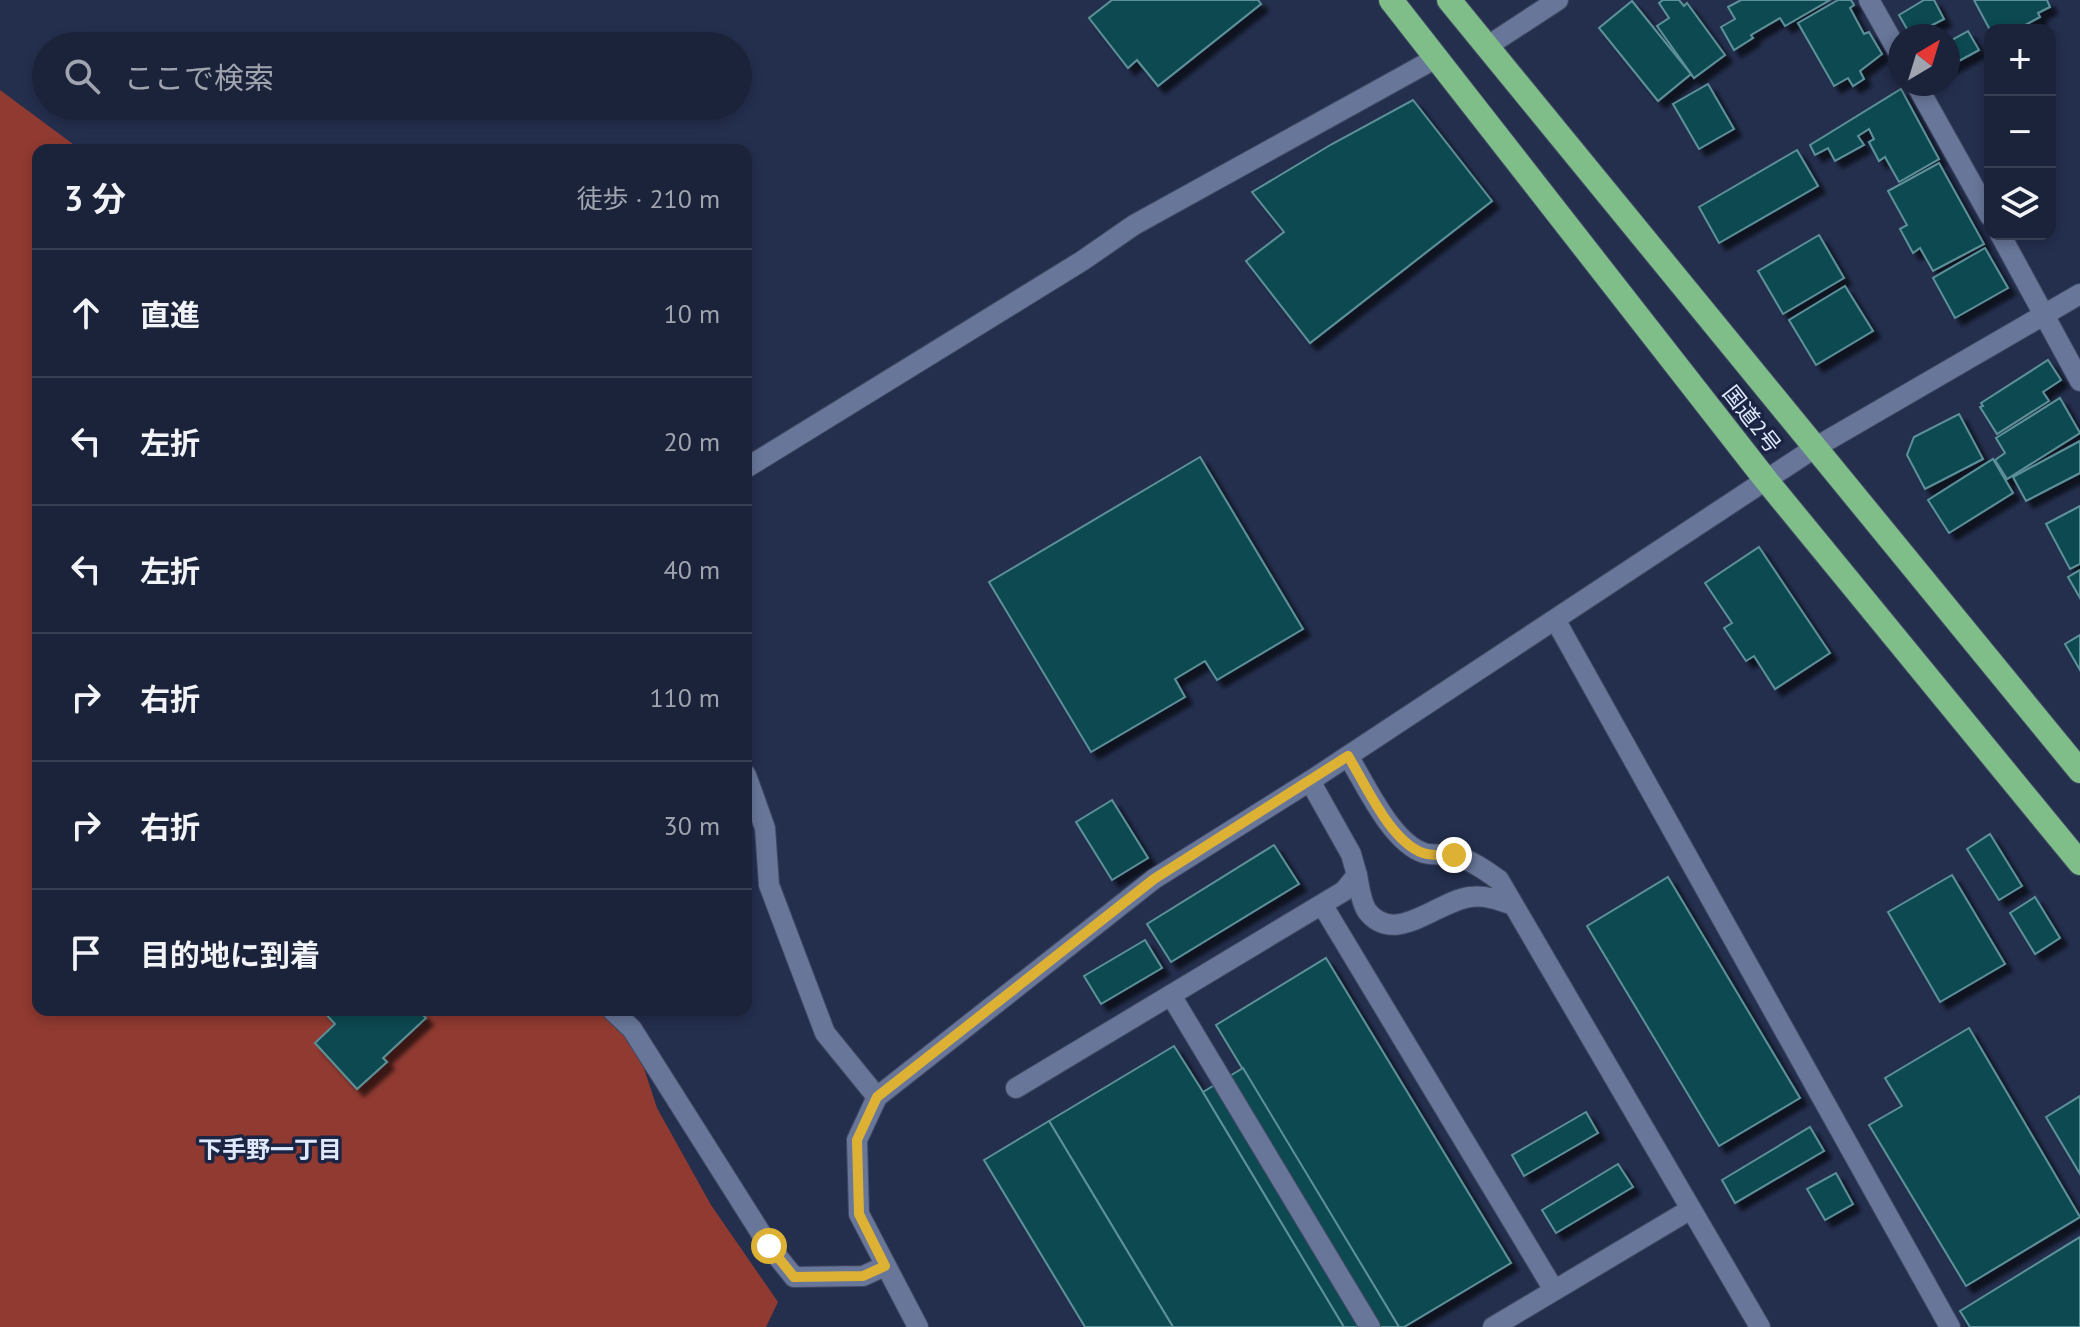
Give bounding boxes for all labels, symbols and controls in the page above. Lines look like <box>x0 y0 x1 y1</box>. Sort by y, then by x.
north arrow <box>1888 24 1960 96</box>
map controls <box>1984 24 2056 240</box>
button: + <box>1984 24 2056 96</box>
search box <box>32 32 752 120</box>
icon: search <box>60 54 104 98</box>
text: ここで検索 <box>124 58 274 97</box>
button: − <box>1984 96 2056 168</box>
button: layers <box>1984 168 2056 240</box>
text: 3 分 <box>64 176 126 220</box>
text: 徒歩 · 210 m <box>577 182 720 215</box>
icon: ahead <box>64 291 108 335</box>
text: 直進 <box>140 295 200 334</box>
text: 10 m <box>664 297 720 330</box>
street label: 国道2号 <box>1717 380 1787 458</box>
icon: left <box>64 419 108 463</box>
text: 左折 <box>140 423 200 462</box>
text: 20 m <box>664 425 720 458</box>
icon: left <box>64 547 108 591</box>
text: 左折 <box>140 551 200 590</box>
text: 40 m <box>664 553 720 586</box>
icon: right <box>64 675 108 719</box>
text: 右折 <box>140 679 200 718</box>
text: 110 m <box>649 681 720 714</box>
icon: right <box>64 803 108 847</box>
text: 右折 <box>140 807 200 846</box>
text: 30 m <box>664 809 720 842</box>
route end <box>1436 837 1472 873</box>
icon: arrive <box>64 931 108 975</box>
text: 目的地に到着 <box>140 935 320 974</box>
district label: 下手野一丁目 <box>198 1134 342 1165</box>
route start <box>751 1228 787 1264</box>

